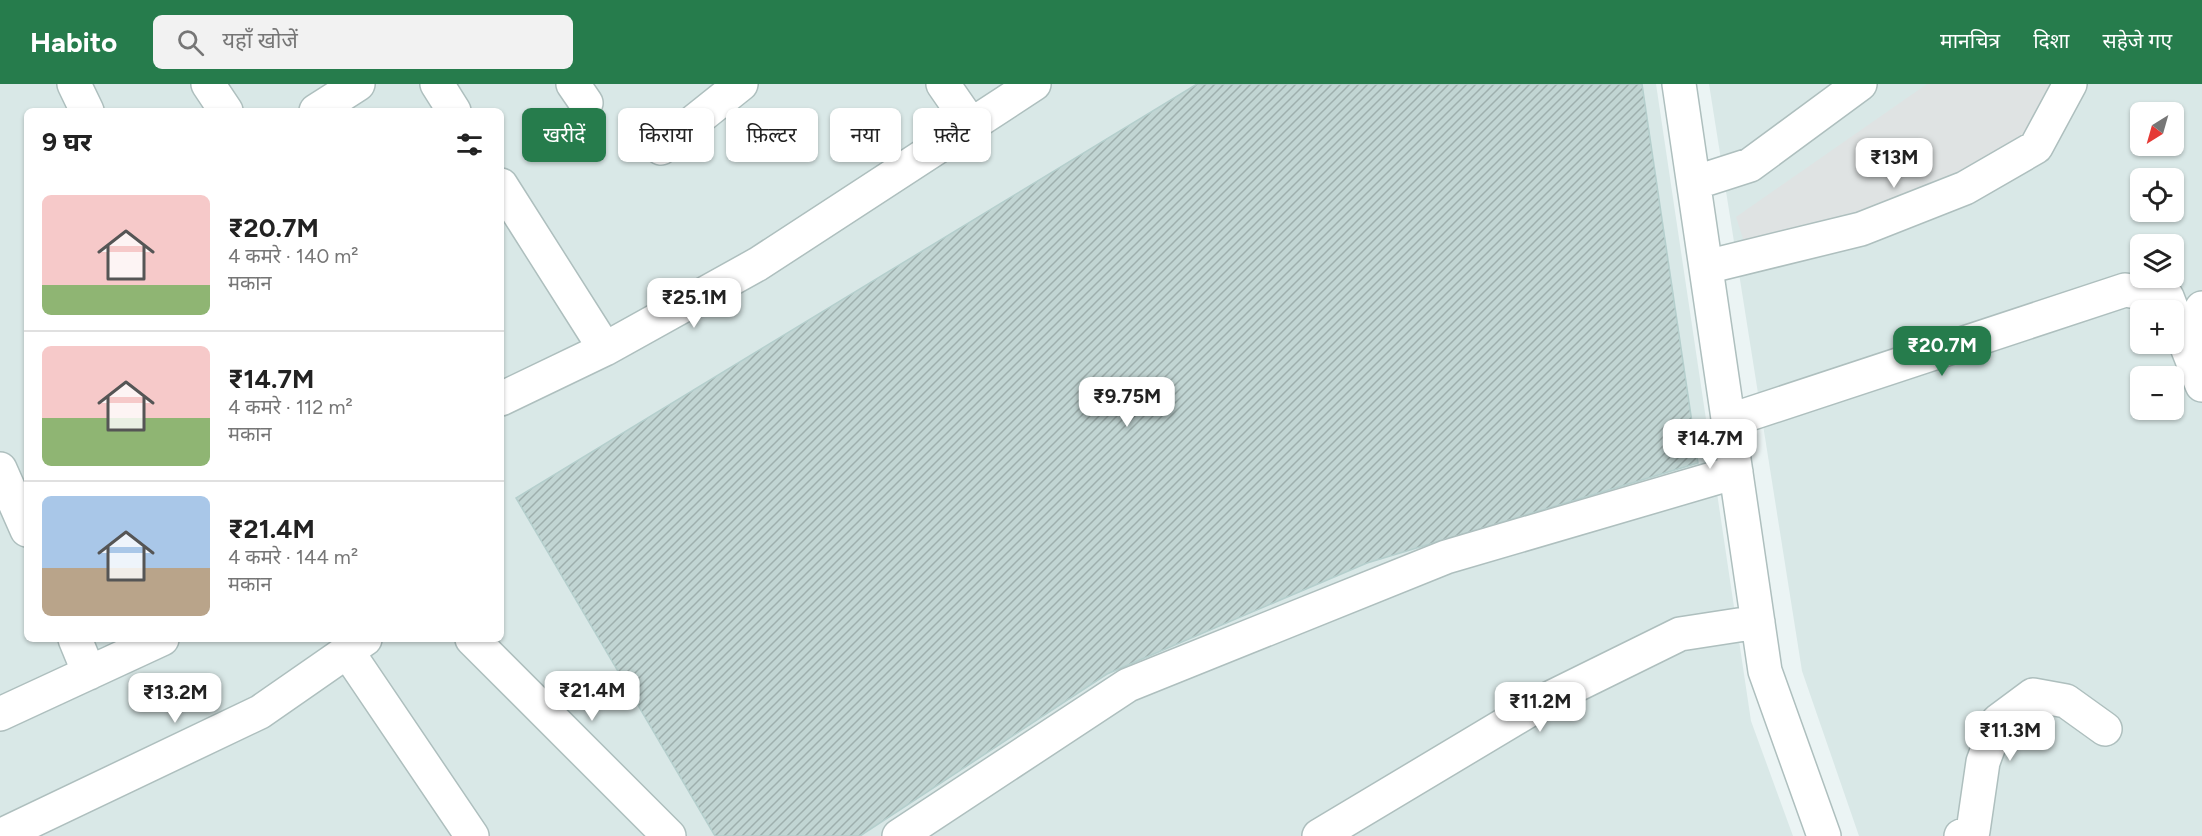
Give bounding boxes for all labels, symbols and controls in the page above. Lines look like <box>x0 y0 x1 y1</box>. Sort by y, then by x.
search box <box>153 15 573 69</box>
text: Habito <box>30 25 117 59</box>
icon: search <box>174 26 207 59</box>
text: यहाँ खोजें <box>222 27 298 54</box>
text: मानचित्र <box>1940 28 2000 53</box>
text: दिशा <box>2033 28 2069 53</box>
text: सहेजे गए <box>2102 28 2172 53</box>
north arrow <box>2130 102 2184 156</box>
map controls <box>2130 102 2184 420</box>
chip: खरीदें <box>522 108 606 162</box>
chip: किराया <box>618 108 714 162</box>
chip: फ़िल्टर <box>726 108 818 162</box>
chip: नया <box>830 108 901 162</box>
chip: फ़्लैट <box>913 108 991 162</box>
text: 9 घर <box>42 126 92 158</box>
icon: filters <box>453 128 486 161</box>
pin: ₹13M <box>1858 138 1930 189</box>
text: ₹13M <box>1870 145 1918 169</box>
button: locate <box>2130 168 2184 222</box>
text: ₹20.7M <box>228 212 319 244</box>
icon: home <box>90 219 162 291</box>
button: layers <box>2130 234 2184 288</box>
text: 4 कमरे · 140 m² <box>228 244 359 268</box>
text: मकान <box>228 271 272 295</box>
pin: ₹25.1M <box>645 278 743 329</box>
text: ₹25.1M <box>661 285 727 309</box>
button: + <box>2130 300 2184 354</box>
pin: ₹20.7M <box>1893 326 1991 377</box>
text: ₹20.7M <box>1907 333 1977 357</box>
text: ₹14.7M <box>228 363 314 395</box>
button: − <box>2130 366 2184 420</box>
icon: home <box>90 370 162 442</box>
pin: ₹9.75M <box>1078 377 1176 428</box>
text: ₹9.75M <box>1093 384 1161 408</box>
text: 4 कमरे · 112 m² <box>228 395 353 419</box>
pin: ₹14.7M <box>1661 419 1759 470</box>
text: मकान <box>228 422 272 446</box>
text: ₹14.7M <box>1677 426 1743 450</box>
text: ₹21.4M <box>228 513 315 545</box>
icon: home <box>90 520 162 592</box>
text: 4 कमरे · 144 m² <box>228 545 358 569</box>
text: मकान <box>228 572 272 596</box>
pin: ₹21.4M <box>543 671 641 722</box>
pin: ₹13.2M <box>126 673 224 724</box>
text: ₹21.4M <box>559 678 625 702</box>
text: ₹13.2M <box>142 680 208 704</box>
pin: ₹11.2M <box>1491 682 1589 733</box>
text: ₹11.2M <box>1509 689 1571 713</box>
pin: ₹11.3M <box>1961 711 2059 762</box>
text: ₹11.3M <box>1979 718 2041 742</box>

